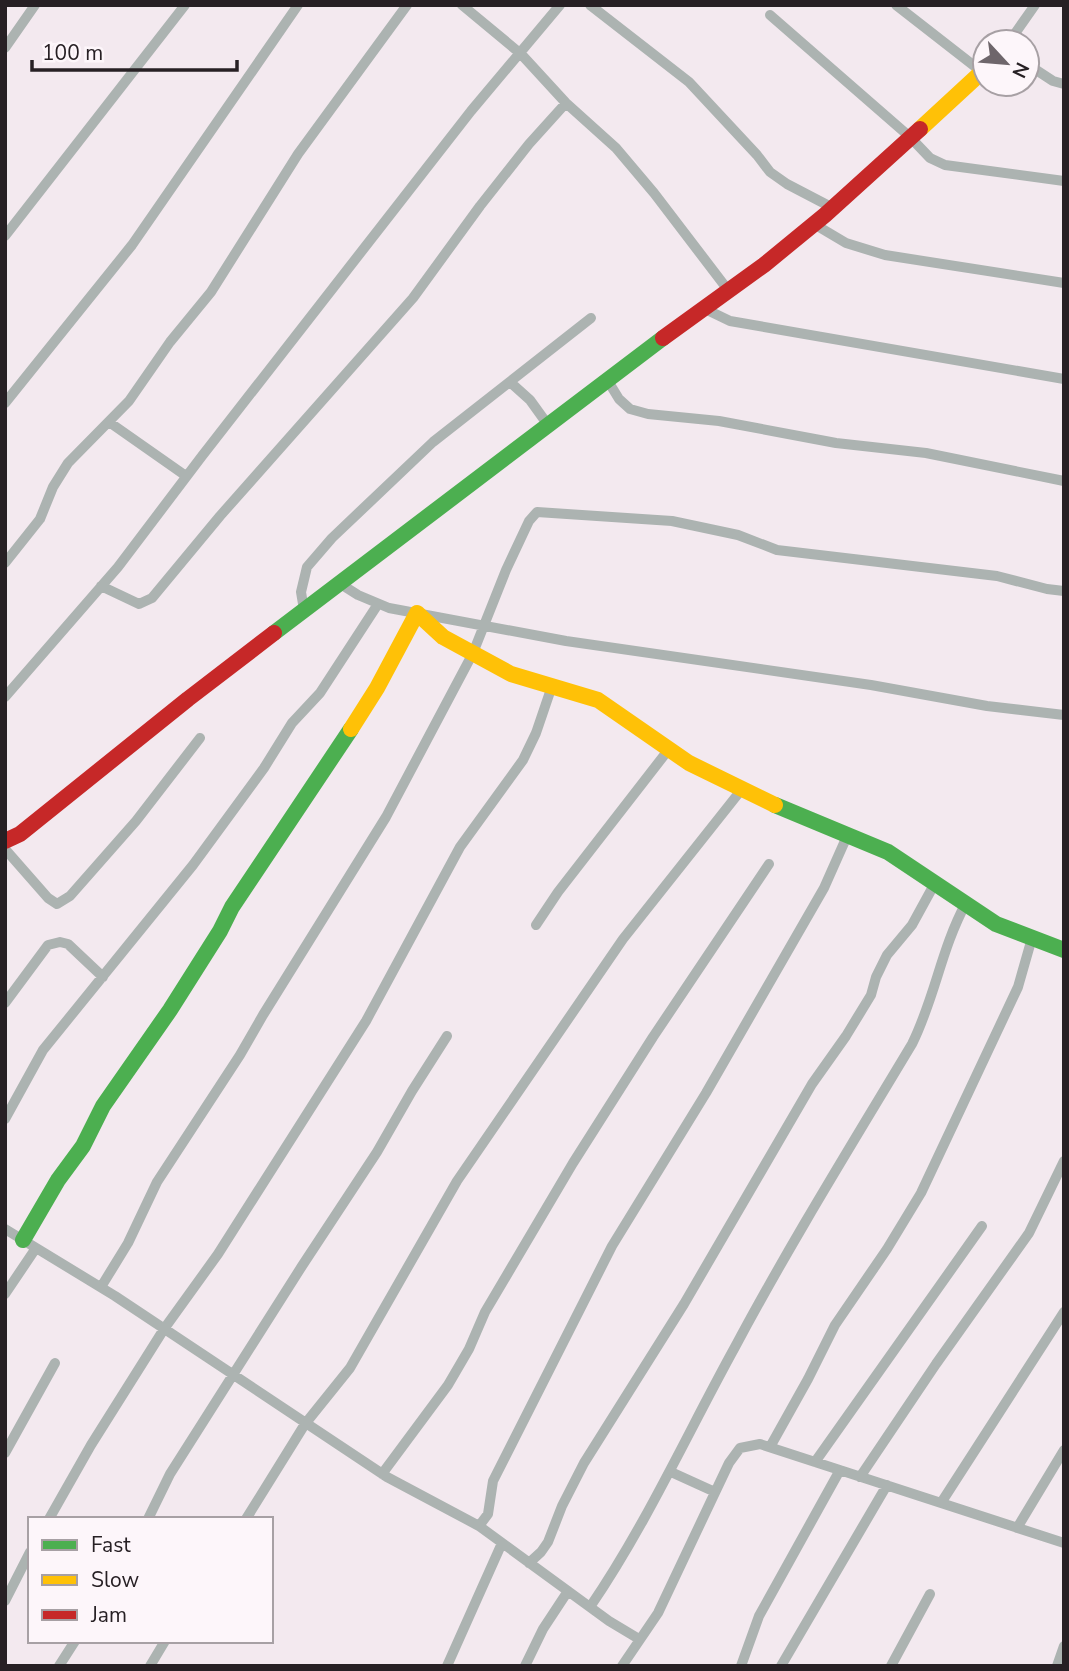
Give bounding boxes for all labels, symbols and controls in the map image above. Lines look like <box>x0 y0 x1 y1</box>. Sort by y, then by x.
scale bar <box>32 28 236 72</box>
north arrow <box>971 28 1041 98</box>
text: 100 m <box>42 39 103 67</box>
text: N <box>1006 58 1035 82</box>
legend <box>28 1517 273 1643</box>
text: Fast <box>91 1531 131 1559</box>
text: Slow <box>91 1566 140 1594</box>
text: Jam <box>90 1601 127 1629</box>

